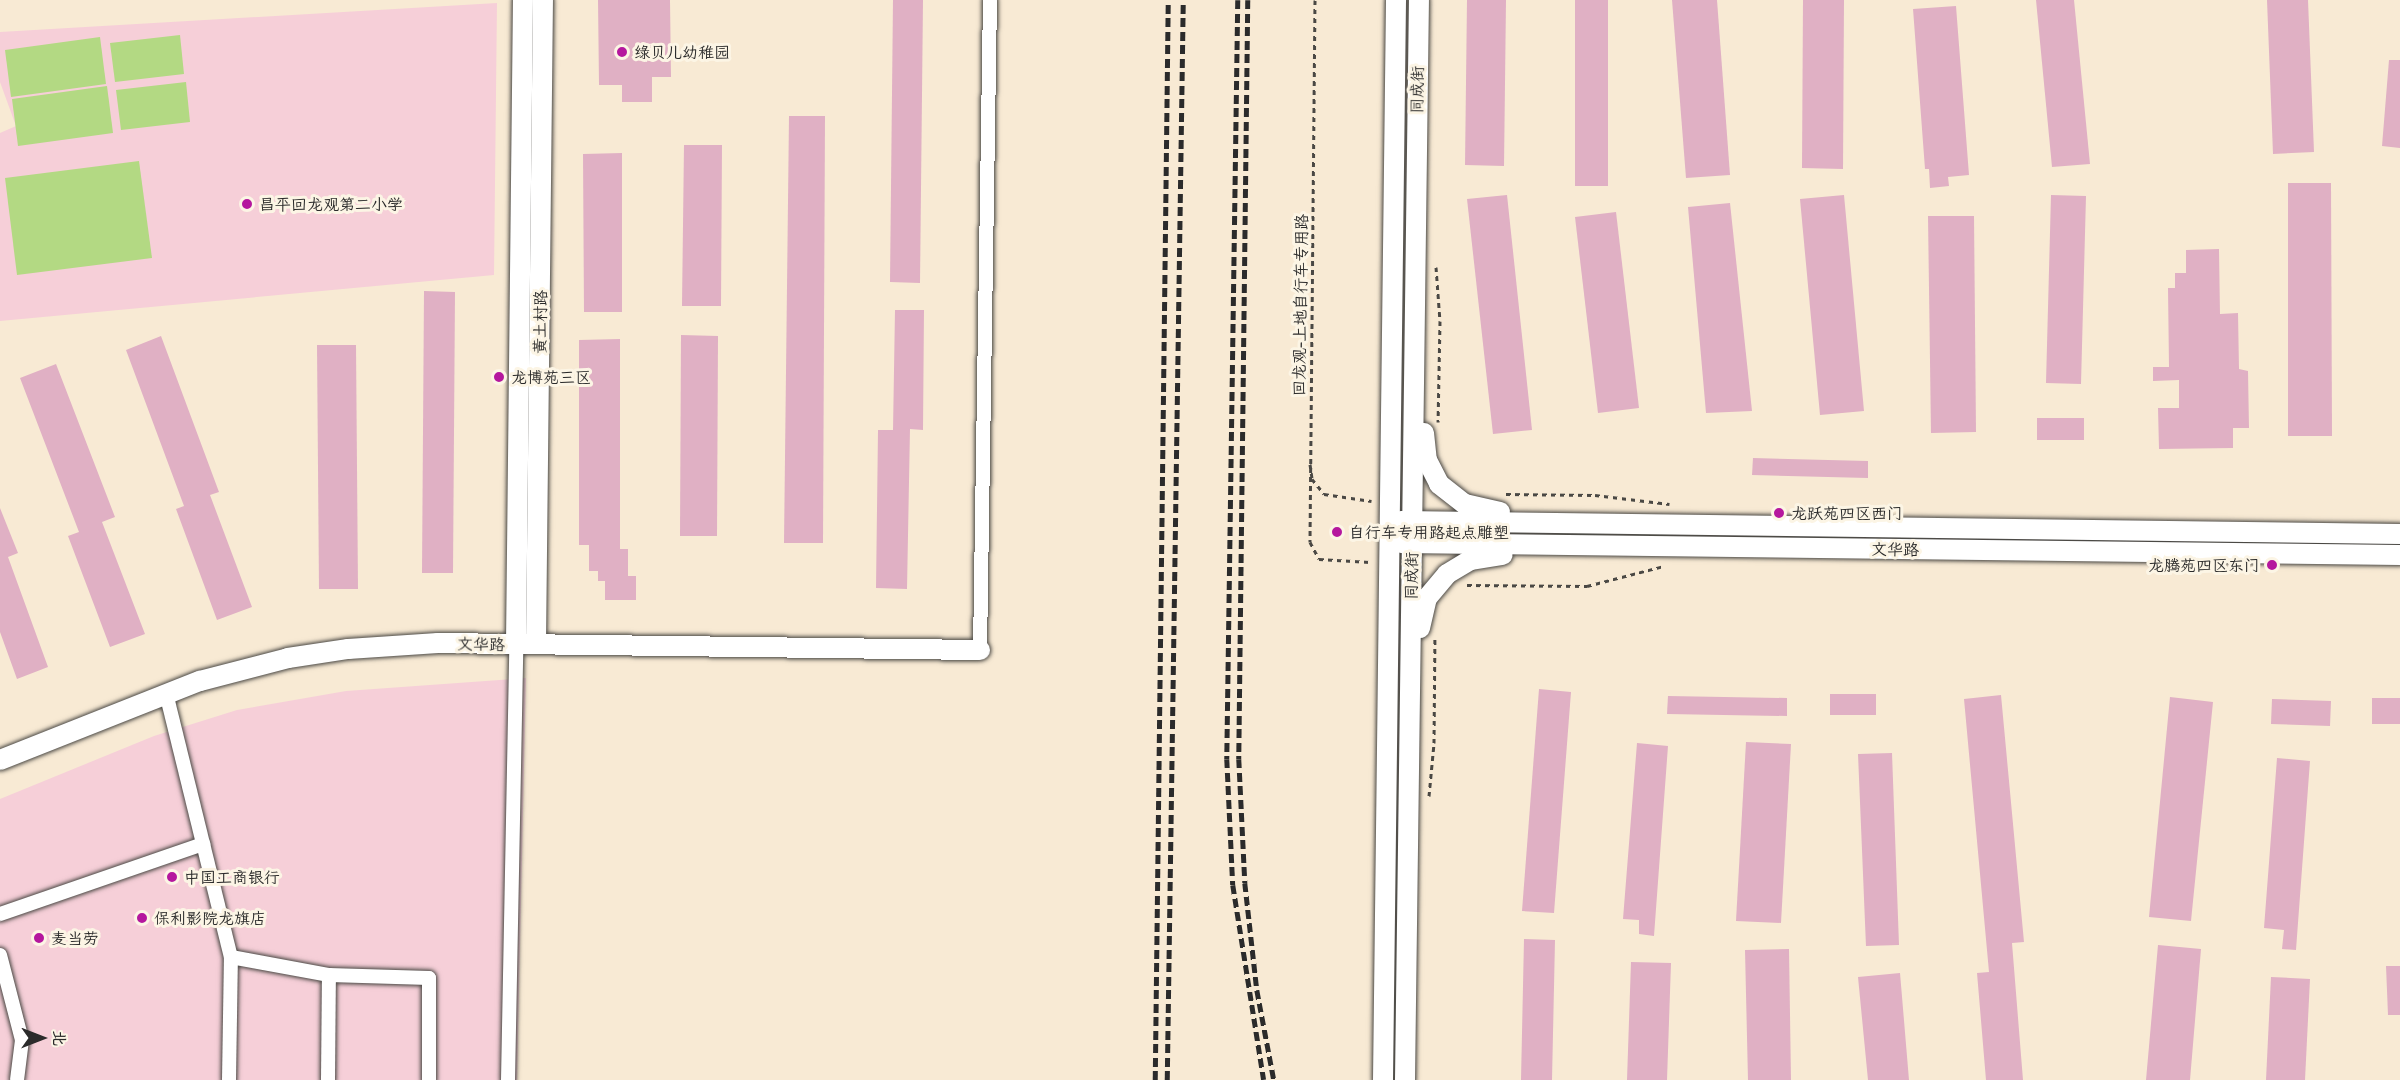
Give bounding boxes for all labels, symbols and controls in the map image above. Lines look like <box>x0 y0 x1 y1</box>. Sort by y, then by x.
place label: 绿贝儿幼稚园 <box>634 42 730 62</box>
marker: 绿贝儿幼稚园 <box>615 45 629 59</box>
street label: 同成街 <box>1407 66 1427 114</box>
place label: 昌平回龙观第二小学 <box>259 194 403 214</box>
marker: 昌平回龙观第二小学 <box>240 197 254 211</box>
street label: 回龙观-上地自行车专用路 <box>1289 214 1311 396</box>
street label: 黄土村路 <box>530 290 550 354</box>
place label: 龙博苑三区 <box>511 367 591 387</box>
marker: 龙博苑三区 <box>492 370 506 384</box>
place label: 龙跃苑四区西门 <box>1791 503 1903 523</box>
marker: 龙跃苑四区西门 <box>1772 506 1786 520</box>
place label: 自行车专用路起点雕塑 <box>1349 522 1509 542</box>
marker: 自行车专用路起点雕塑 <box>1330 525 1344 539</box>
street label: 文华路 <box>1871 539 1919 559</box>
street label: 同成街 <box>1401 552 1421 600</box>
place label: 龙腾苑四区东门 <box>2148 555 2260 575</box>
marker: 龙腾苑四区东门 <box>2265 558 2279 572</box>
street label: 文华路 <box>457 634 505 654</box>
place label: 中国工商银行 <box>184 867 280 887</box>
marker: 中国工商银行 <box>165 870 179 884</box>
place label: 保利影院龙旗店 <box>154 908 266 928</box>
marker: 保利影院龙旗店 <box>135 911 149 925</box>
place label: 麦当劳 <box>51 928 99 948</box>
marker: 麦当劳 <box>32 931 46 945</box>
north arrow <box>12 1008 72 1068</box>
text: 北 <box>49 1030 71 1046</box>

